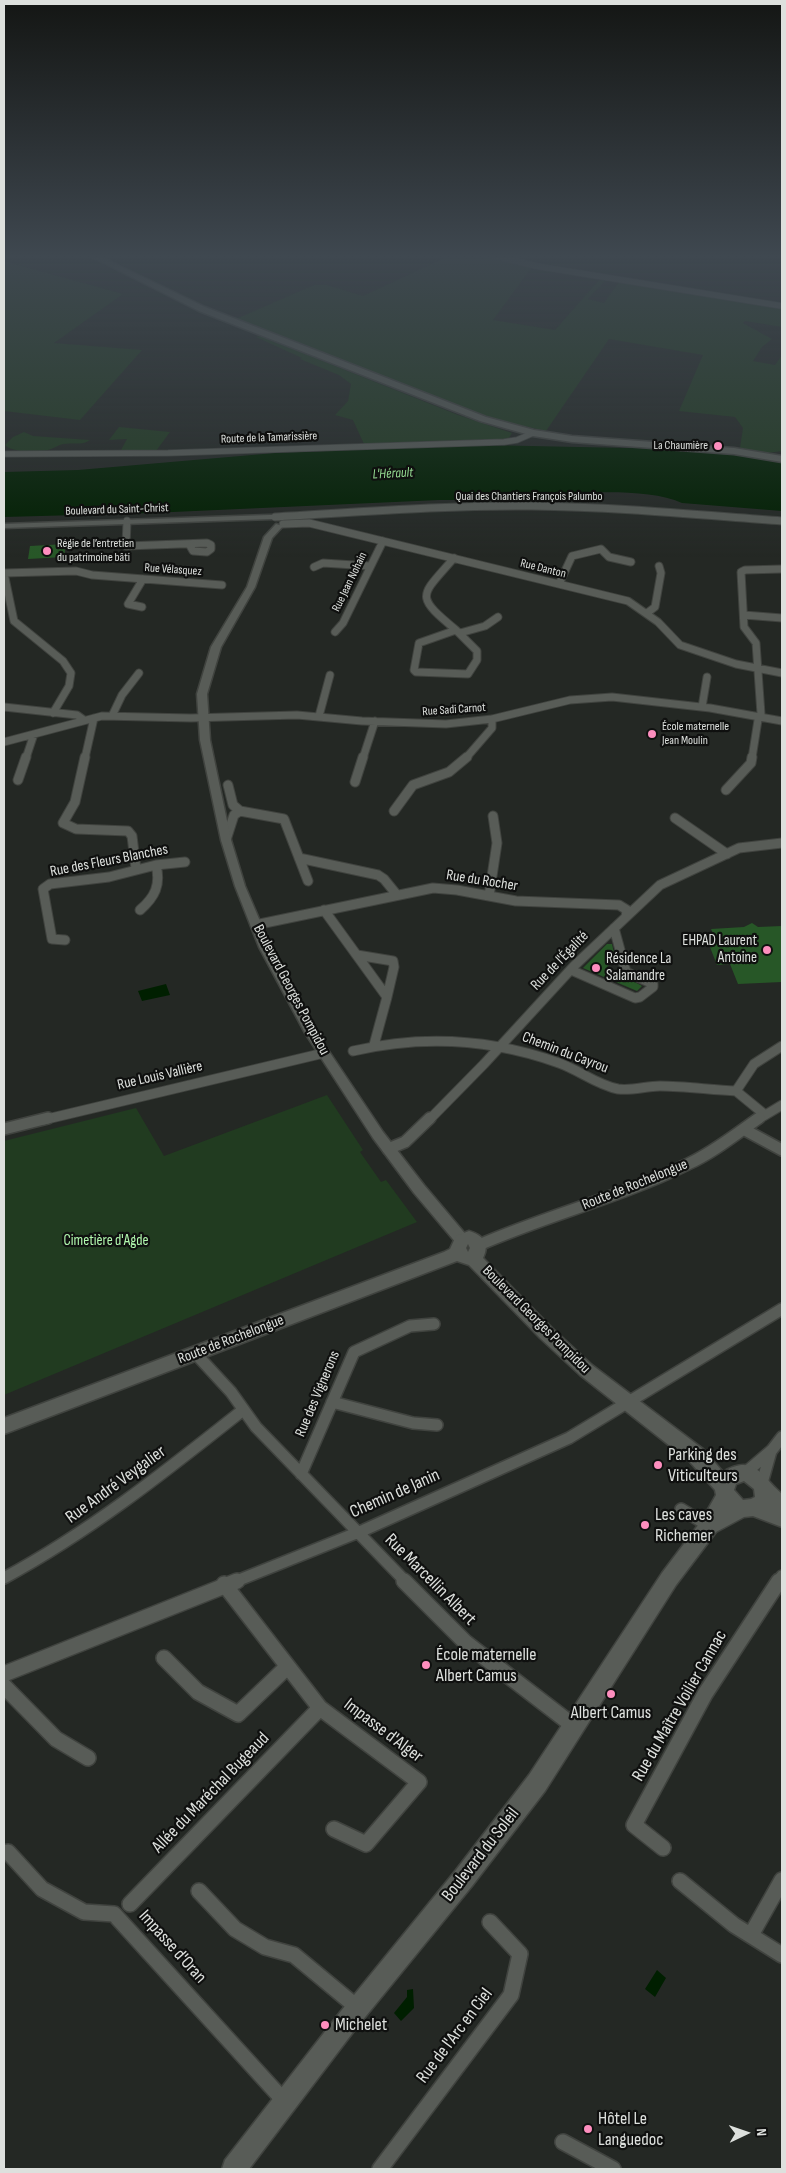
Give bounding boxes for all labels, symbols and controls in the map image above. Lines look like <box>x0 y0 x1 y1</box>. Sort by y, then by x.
street label: Route de la Tamarissière <box>221 429 317 447</box>
place label: La Chaumière <box>654 439 708 453</box>
marker: La Chaumière <box>712 440 724 452</box>
water label: L'Hérault <box>372 465 414 483</box>
street label: Quai des Chantiers François Palumbo <box>456 490 602 504</box>
street label: Boulevard du Saint-Christ <box>65 501 169 519</box>
place label: Régie de l’entretien du patrimoine bâti <box>57 537 134 565</box>
marker: Régie de l’entretien du patrimoine bâti <box>41 545 53 557</box>
street label: Rue Jean Nohain <box>329 550 371 614</box>
street label: Rue Danton <box>519 556 567 582</box>
street label: Rue Vélasquez <box>144 561 202 579</box>
street label: Rue Sadi Carnot <box>422 701 486 719</box>
place label: École maternelle Jean Moulin <box>662 720 729 748</box>
marker: École maternelle Jean Moulin <box>646 728 658 740</box>
street label: Rue des Fleurs Blanches <box>48 841 170 881</box>
street label: Rue du Rocher <box>445 866 519 896</box>
street label: Boulevard Georges Pompidou <box>249 922 333 1058</box>
street label: Rue de l'Égalité <box>527 928 593 994</box>
place label: EHPAD Laurent Antoine <box>682 932 757 967</box>
marker: EHPAD Laurent Antoine <box>761 944 773 956</box>
place label: Résidence La Salamandre <box>606 950 671 985</box>
marker: Résidence La Salamandre <box>590 962 602 974</box>
street label: Chemin du Cayrou <box>519 1028 611 1078</box>
street label: Rue Louis Vallière <box>116 1057 204 1095</box>
street label: Route de Rochelongue <box>580 1156 690 1214</box>
park label: Cimetière d'Agde <box>63 1232 149 1250</box>
street label: Boulevard Georges Pompidou <box>478 1262 594 1378</box>
street label: Route de Rochelongue <box>176 1312 286 1368</box>
street label: Rue des Vignerons <box>292 1348 344 1440</box>
street label: Rue André Veygalier <box>62 1441 170 1529</box>
place label: Parking des Viticulteurs <box>668 1444 738 1486</box>
marker: Parking des Viticulteurs <box>652 1459 664 1471</box>
street label: Chemin de Janin <box>347 1465 443 1523</box>
place label: Les caves Richemer <box>655 1504 713 1546</box>
marker: Les caves Richemer <box>639 1519 651 1531</box>
street label: Rue Marcellin Albert <box>380 1530 480 1630</box>
street label: Rue du Maître Voilier Cannac <box>628 1627 732 1785</box>
place label: École maternelle Albert Camus <box>436 1644 536 1686</box>
marker: École maternelle Albert Camus <box>420 1659 432 1671</box>
marker: Albert Camus <box>605 1688 617 1700</box>
street label: Impasse d'Alger <box>339 1694 427 1768</box>
place label: Albert Camus <box>571 1702 651 1724</box>
street label: Allée du Maréchal Bugeaud <box>148 1728 274 1858</box>
street label: Boulevard du Soleil <box>438 1804 524 1906</box>
street label: Impasse d'Oran <box>133 1906 211 1988</box>
street label: Rue de l'Arc en Ciel <box>412 1984 498 2088</box>
place label: Michelet <box>335 2014 387 2036</box>
marker: Michelet <box>319 2019 331 2031</box>
place label: Hôtel Le Languedoc <box>598 2108 663 2150</box>
north arrow <box>721 2108 771 2158</box>
marker: Hôtel Le Languedoc <box>582 2123 594 2135</box>
text: N <box>753 2128 770 2136</box>

